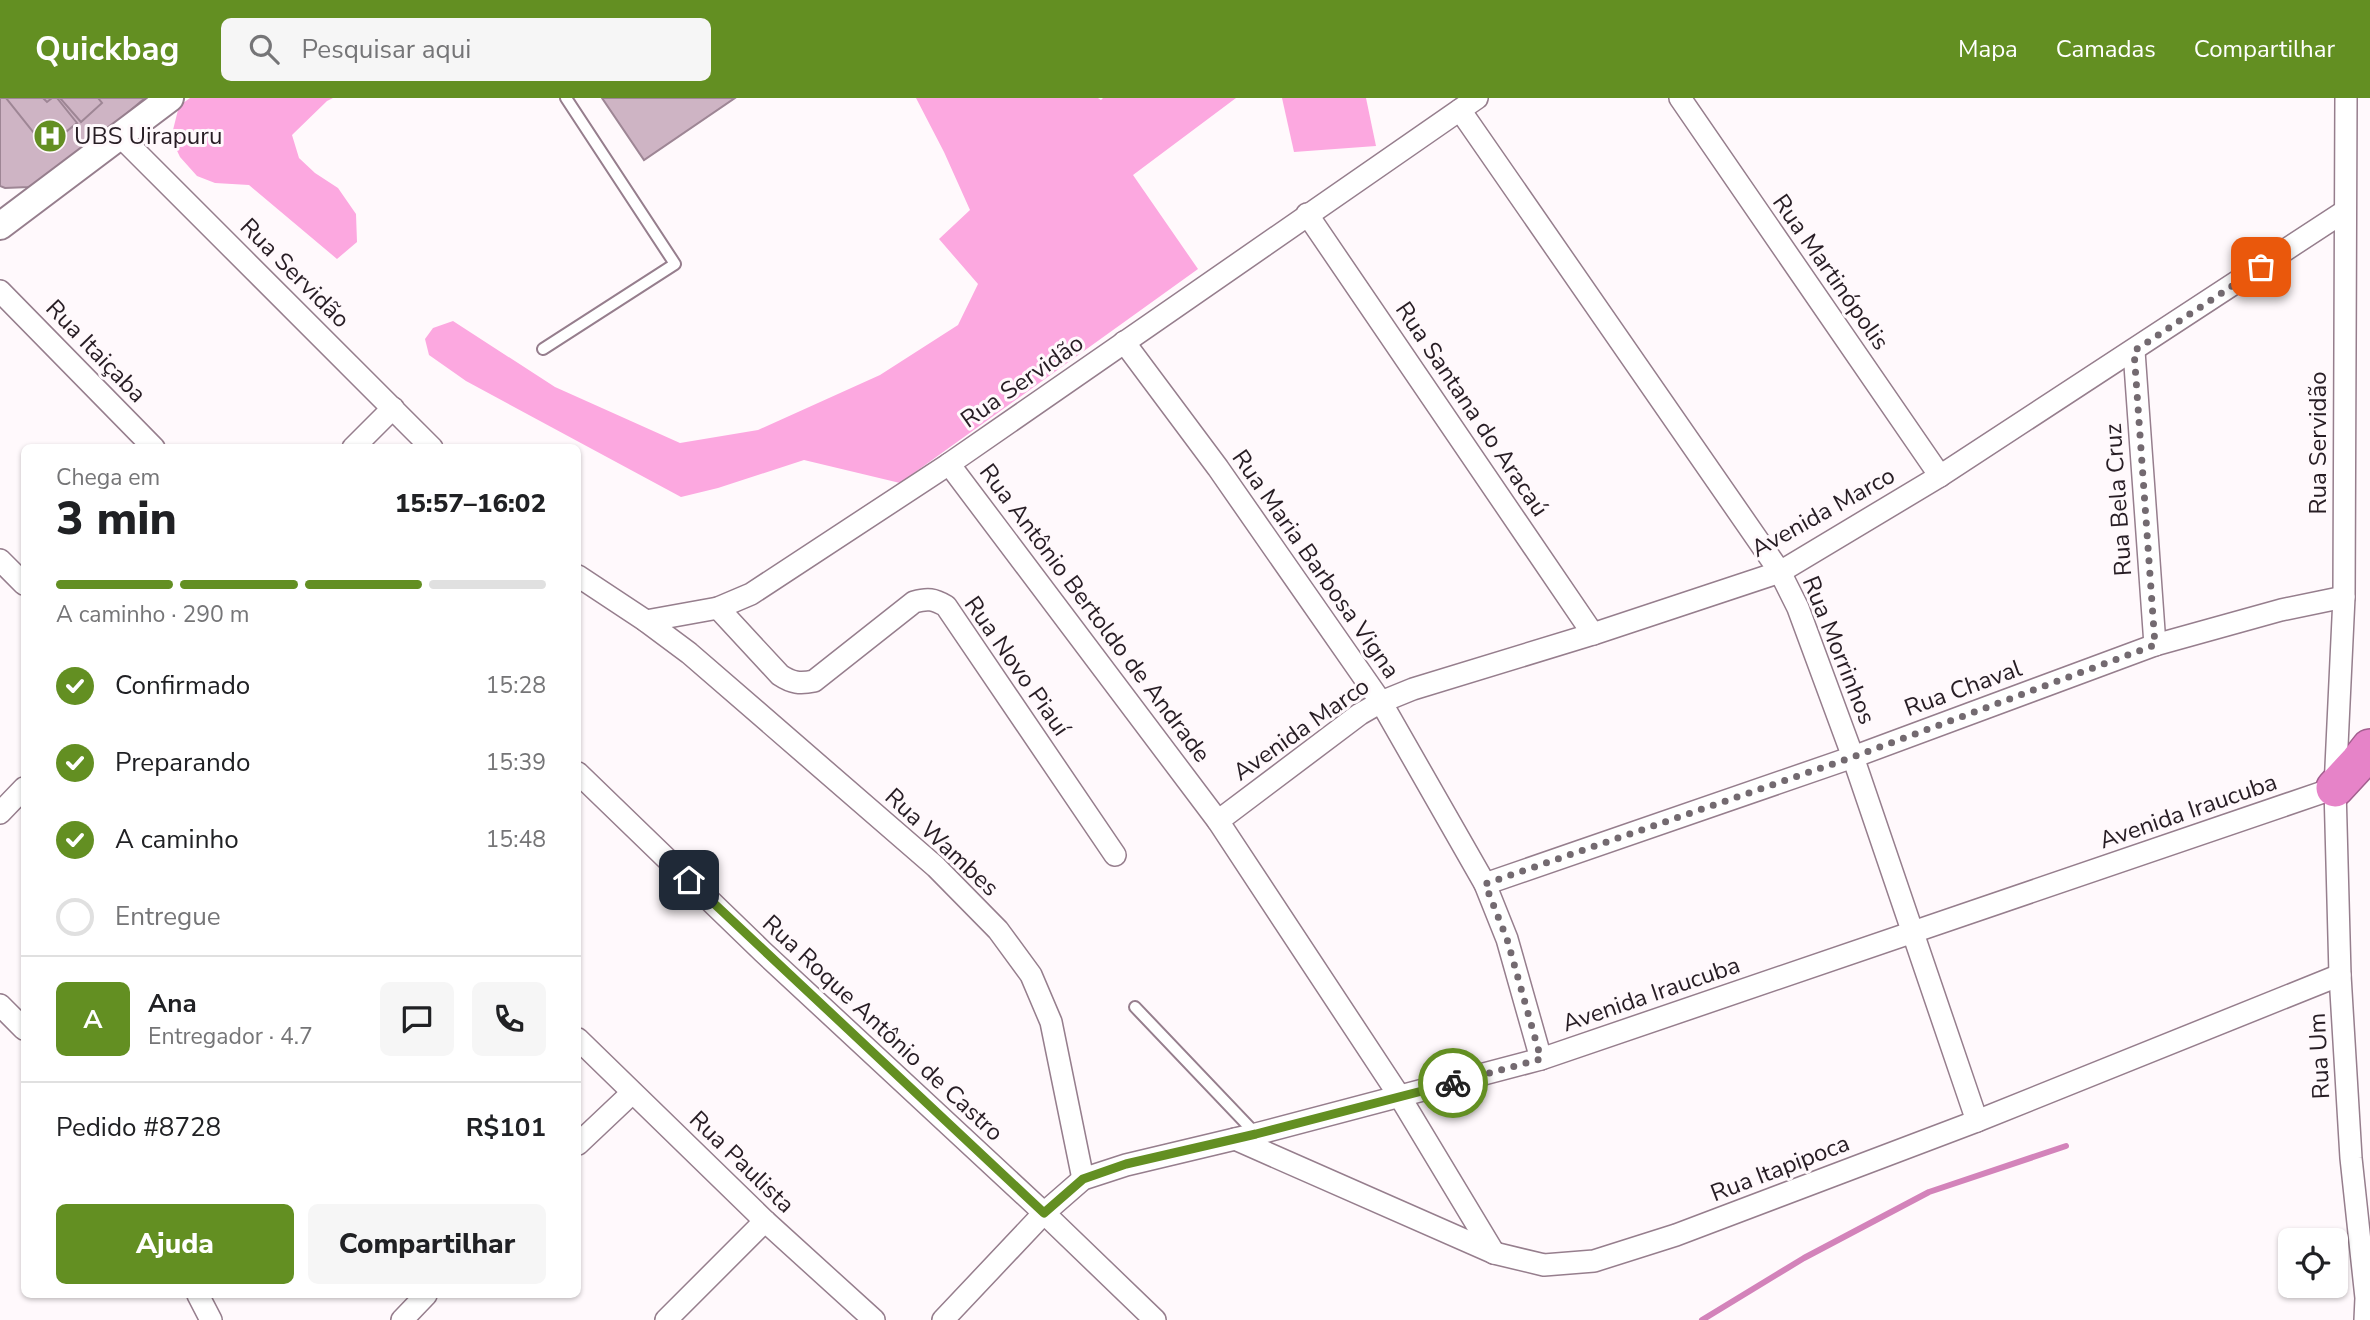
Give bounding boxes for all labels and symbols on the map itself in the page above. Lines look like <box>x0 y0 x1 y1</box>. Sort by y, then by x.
hospital icon: UBS Uirapuru <box>31 117 69 155</box>
place label: UBS Uirapuru <box>74 120 222 152</box>
street label: Rua Martinópolis <box>1765 188 1897 356</box>
street label: Rua Servidão <box>233 211 357 335</box>
pin <box>2231 237 2291 297</box>
street label: Rua Itaiçaba <box>39 293 153 409</box>
street label: Rua Santana do Aracaú <box>1388 295 1556 523</box>
street label: Rua Servidão <box>954 327 1090 435</box>
street label: Rua Servidão <box>2302 371 2334 515</box>
street label: Rua Bela Cruz <box>2097 423 2139 577</box>
street label: Rua Maria Barbosa Vigna <box>1225 443 1407 685</box>
street label: Rua Antônio Bertoldo de Andrade <box>972 457 1218 769</box>
street label: Avenida Marco <box>1745 459 1901 565</box>
street label: Rua Morrinhos <box>1795 571 1883 729</box>
street label: Rua Novo Piauí <box>957 590 1078 743</box>
street label: Rua Chaval <box>1900 652 2026 724</box>
street label: Avenida Marco <box>1226 670 1376 788</box>
street label: Avenida Iraucuba <box>2095 766 2281 856</box>
street label: Rua Wambes <box>878 781 1006 903</box>
pin <box>659 850 719 910</box>
street label: Rua Roque Antônio de Castro <box>756 908 1010 1148</box>
street label: Avenida Iraucuba <box>1558 949 1744 1039</box>
street label: Rua Um <box>2301 1012 2337 1100</box>
courier <box>1418 1048 1488 1118</box>
street label: Rua Paulista <box>683 1104 801 1220</box>
street label: Rua Itapipoca <box>1706 1127 1854 1209</box>

